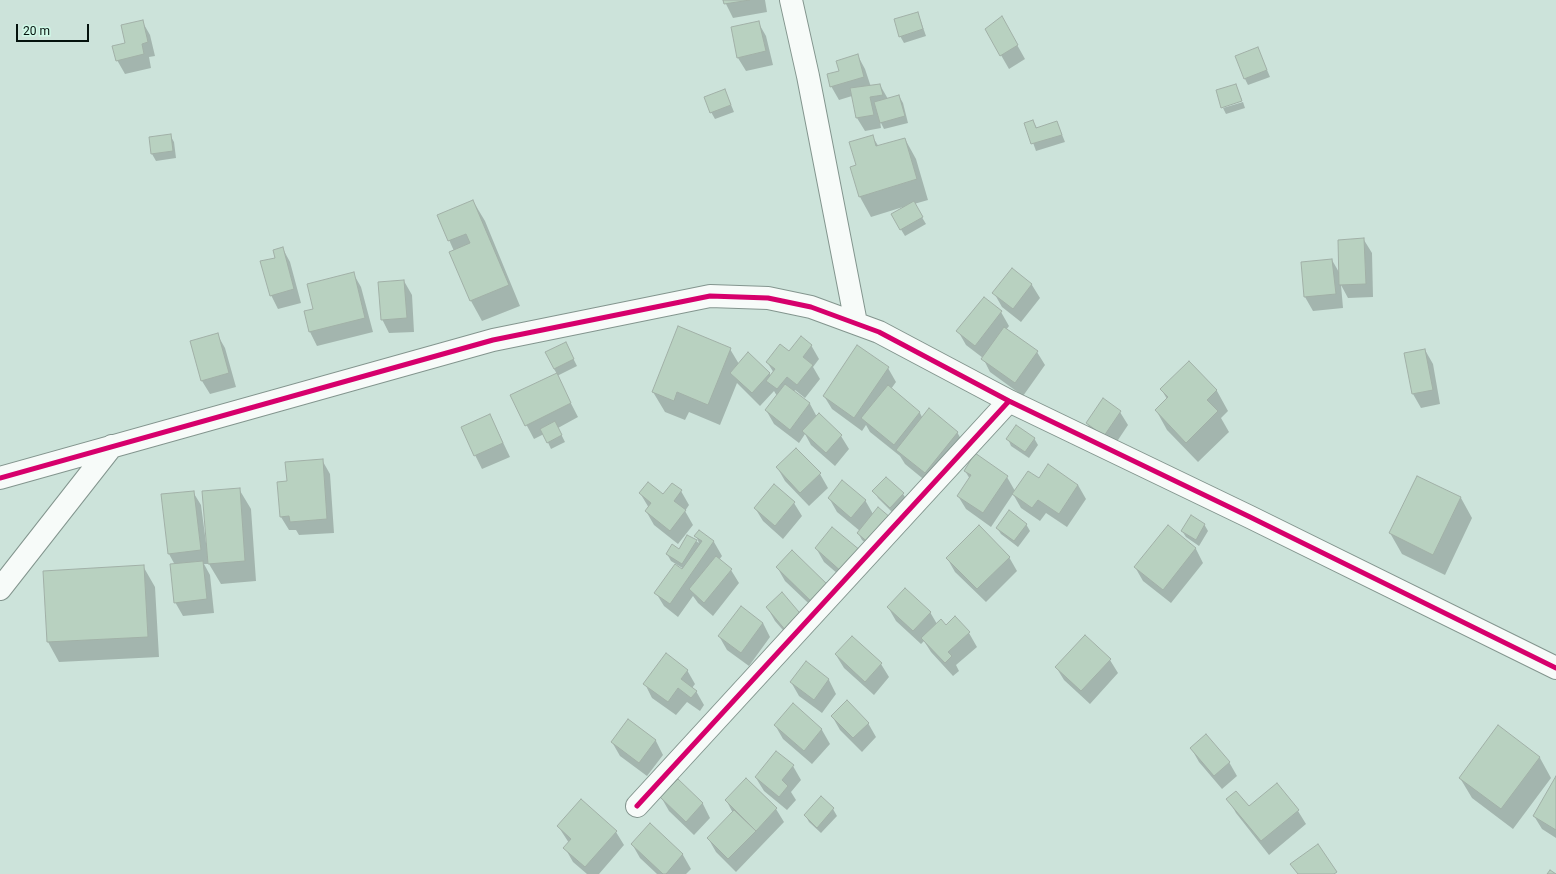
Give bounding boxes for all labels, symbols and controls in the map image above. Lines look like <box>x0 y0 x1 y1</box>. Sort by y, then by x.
scale bar <box>18 16 91 42</box>
text: 20 m <box>23 24 50 38</box>

